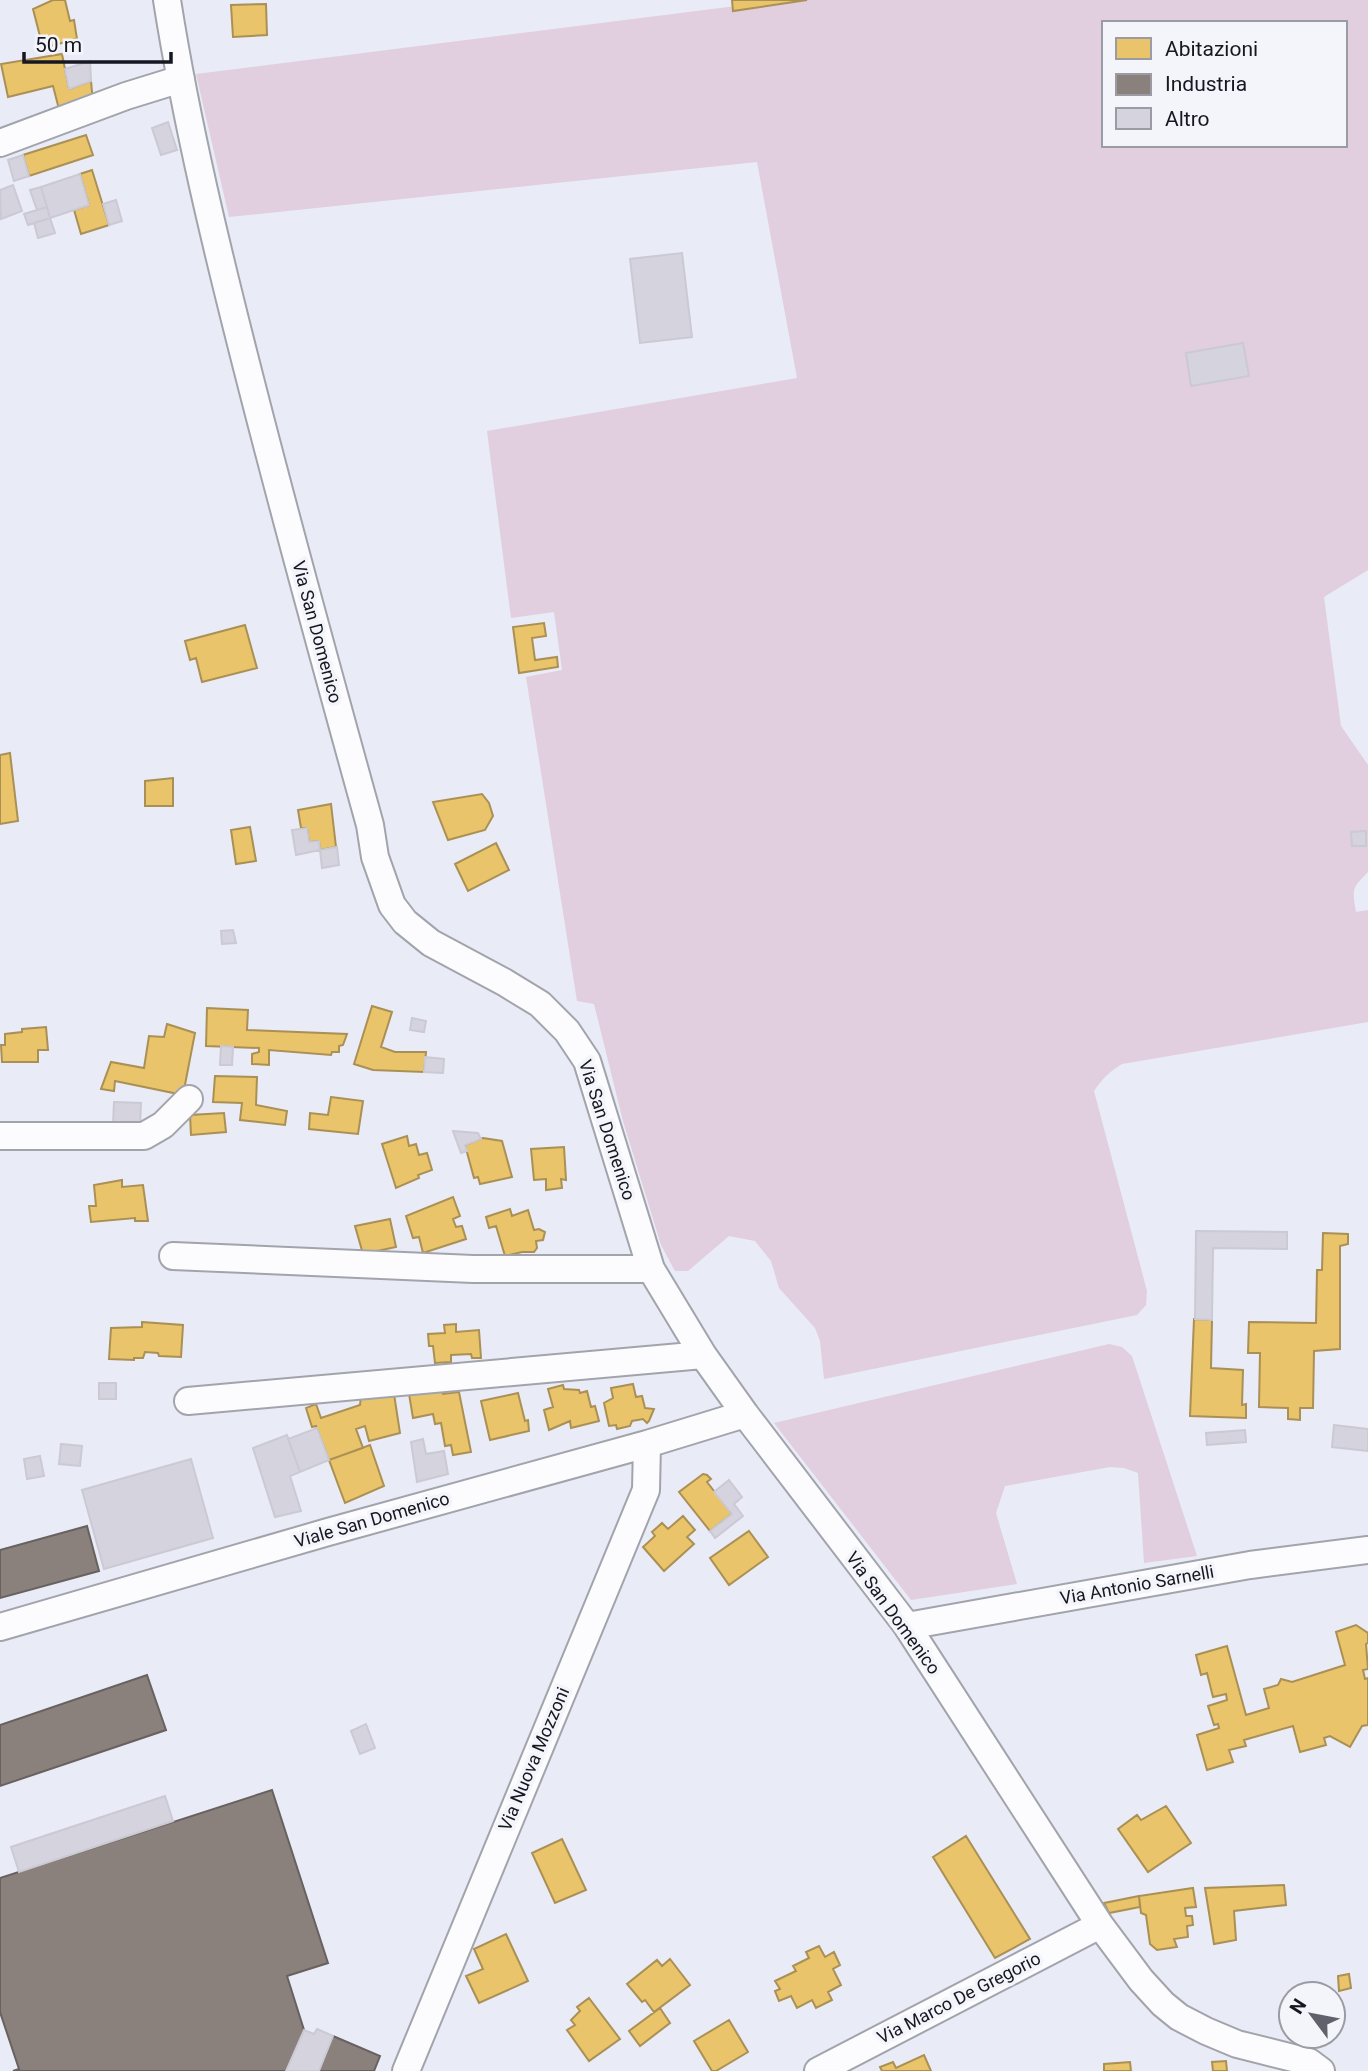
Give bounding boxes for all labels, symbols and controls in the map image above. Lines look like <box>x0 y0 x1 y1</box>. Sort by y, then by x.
scale bar <box>24 21 172 65</box>
legend <box>1102 21 1347 147</box>
text: 50 m <box>35 33 82 57</box>
text: Abitazioni <box>1165 37 1258 61</box>
text: Industria <box>1165 72 1247 96</box>
text: Altro <box>1165 107 1210 131</box>
street label: Via San Domenico <box>288 558 347 705</box>
street label: Via San Domenico <box>575 1057 640 1203</box>
street label: Viale San Domenico <box>292 1487 452 1552</box>
street label: Via San Domenico <box>842 1547 945 1678</box>
street label: Via Antonio Sarnelli <box>1058 1561 1216 1608</box>
street label: Via Nuova Mozzoni <box>494 1684 573 1834</box>
street label: Via Marco De Gregorio <box>874 1947 1044 2048</box>
north arrow <box>1277 1980 1347 2050</box>
text: N <box>1285 1994 1311 2018</box>

